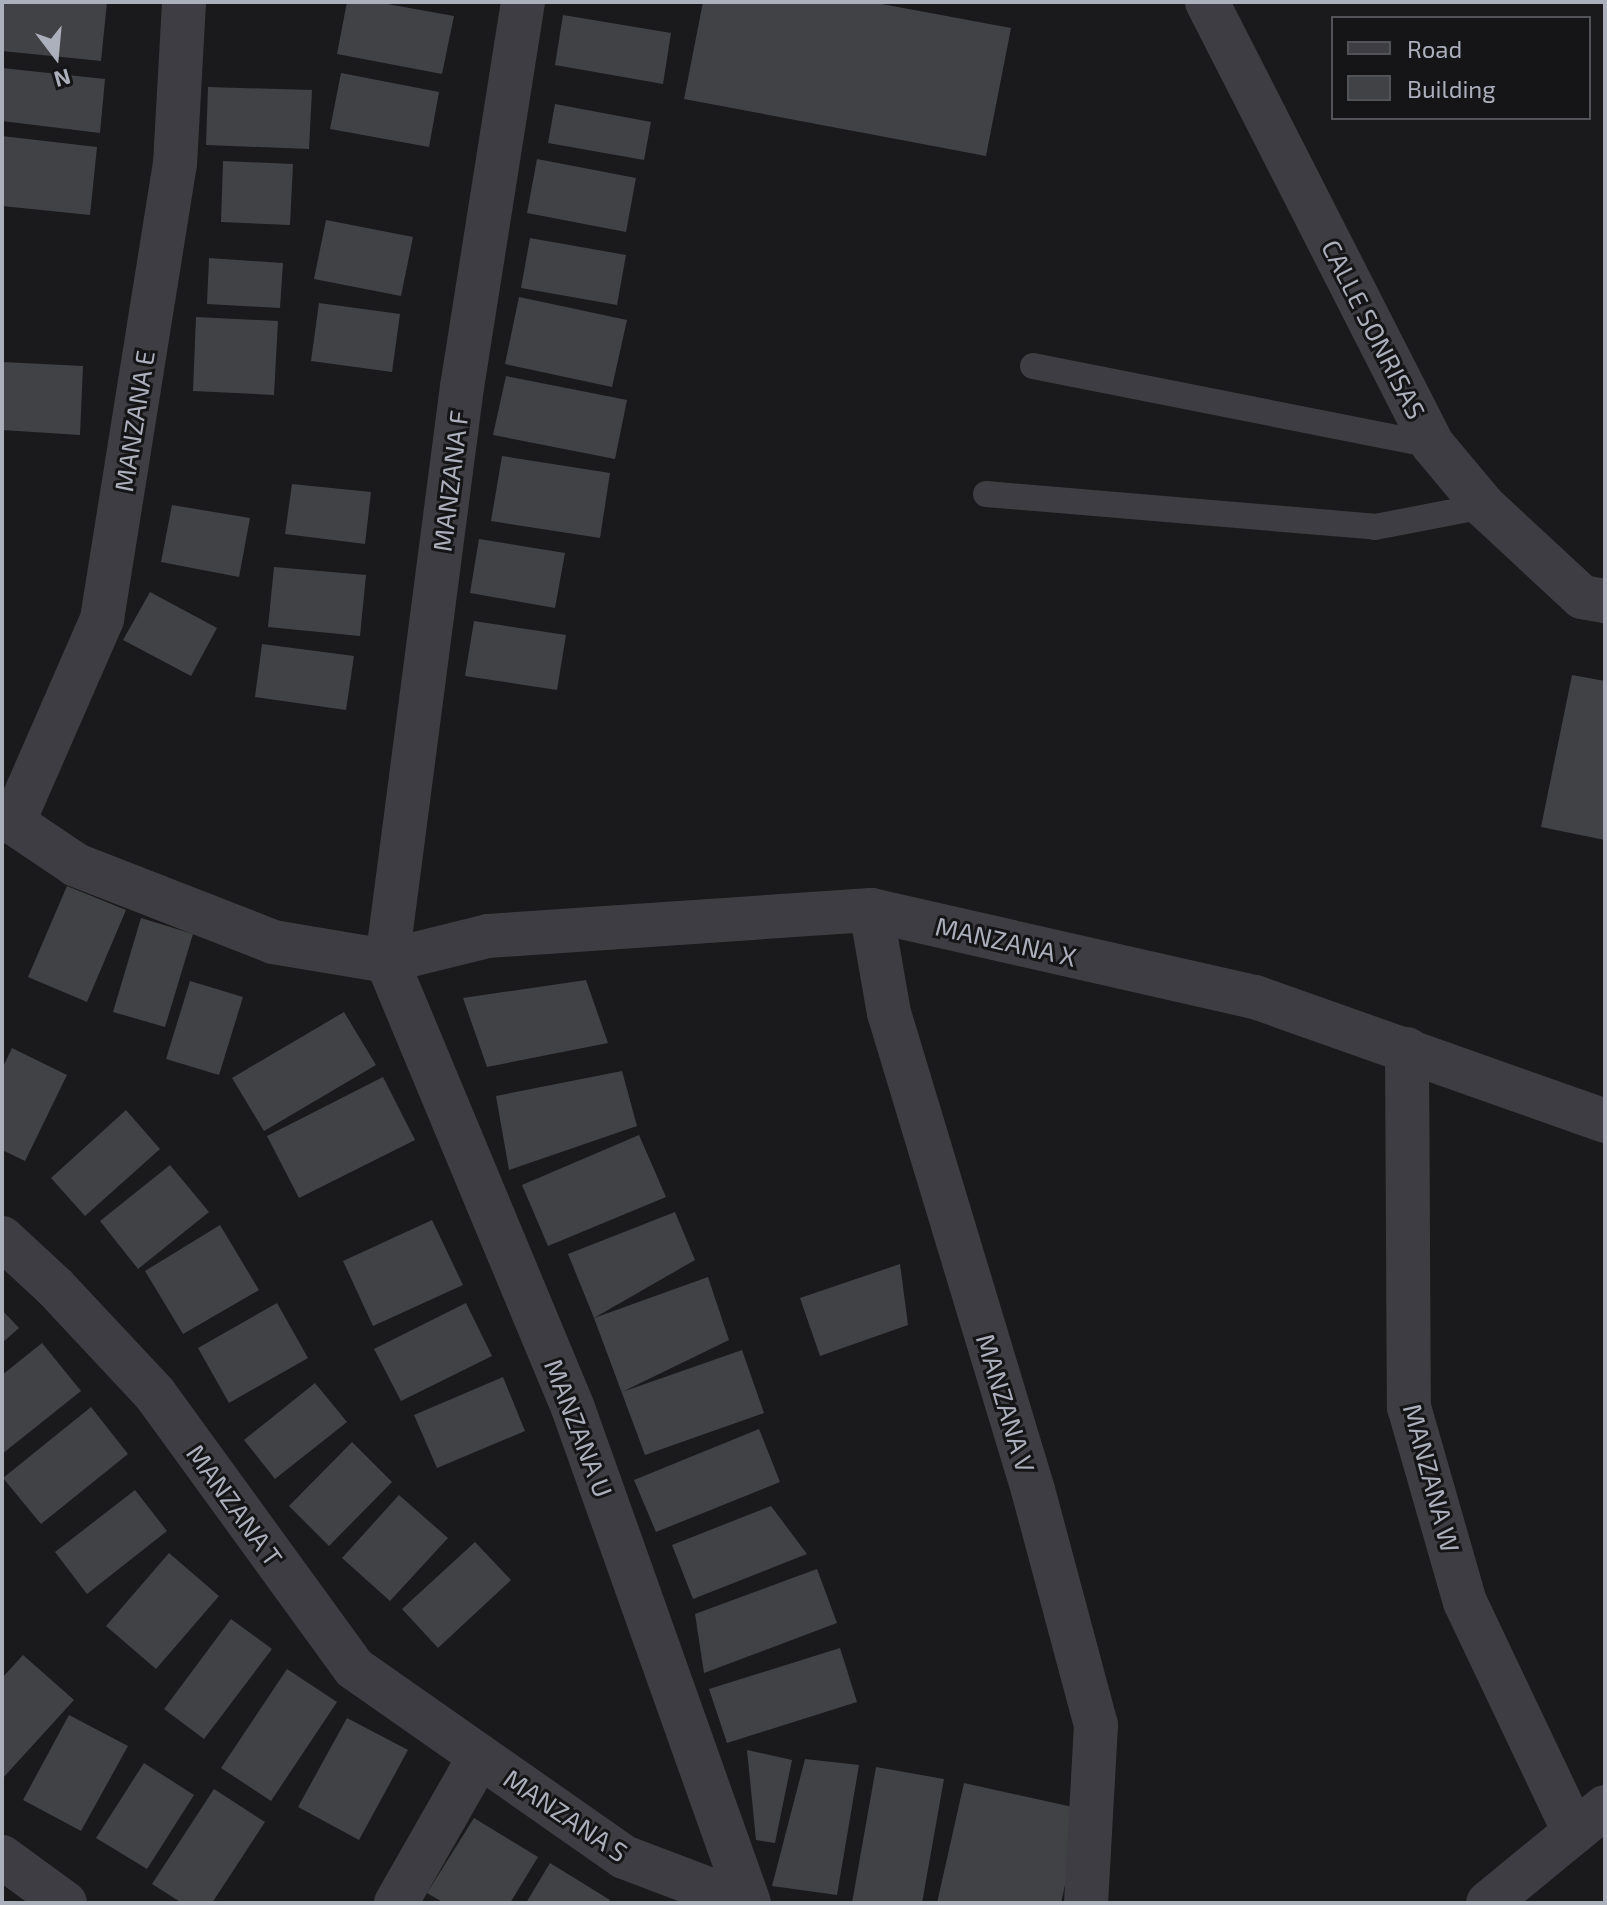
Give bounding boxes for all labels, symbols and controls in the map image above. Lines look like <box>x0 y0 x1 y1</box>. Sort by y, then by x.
north arrow <box>16 16 96 96</box>
legend <box>1331 16 1591 120</box>
text: Road <box>1407 34 1462 63</box>
text: N <box>51 64 74 94</box>
text: Building <box>1407 74 1496 103</box>
street label: CALLE SONRISAS <box>1315 234 1433 424</box>
street label: MANZANA E <box>107 348 161 494</box>
street label: MANZANA F <box>426 408 474 554</box>
street label: MANZANA X <box>932 910 1080 972</box>
street label: MANZANA V <box>970 1329 1042 1477</box>
street label: MANZANA U <box>538 1354 620 1502</box>
street label: MANZANA W <box>1397 1400 1467 1556</box>
street label: MANZANA T <box>180 1438 290 1572</box>
street label: MANZANA S <box>498 1762 634 1868</box>

